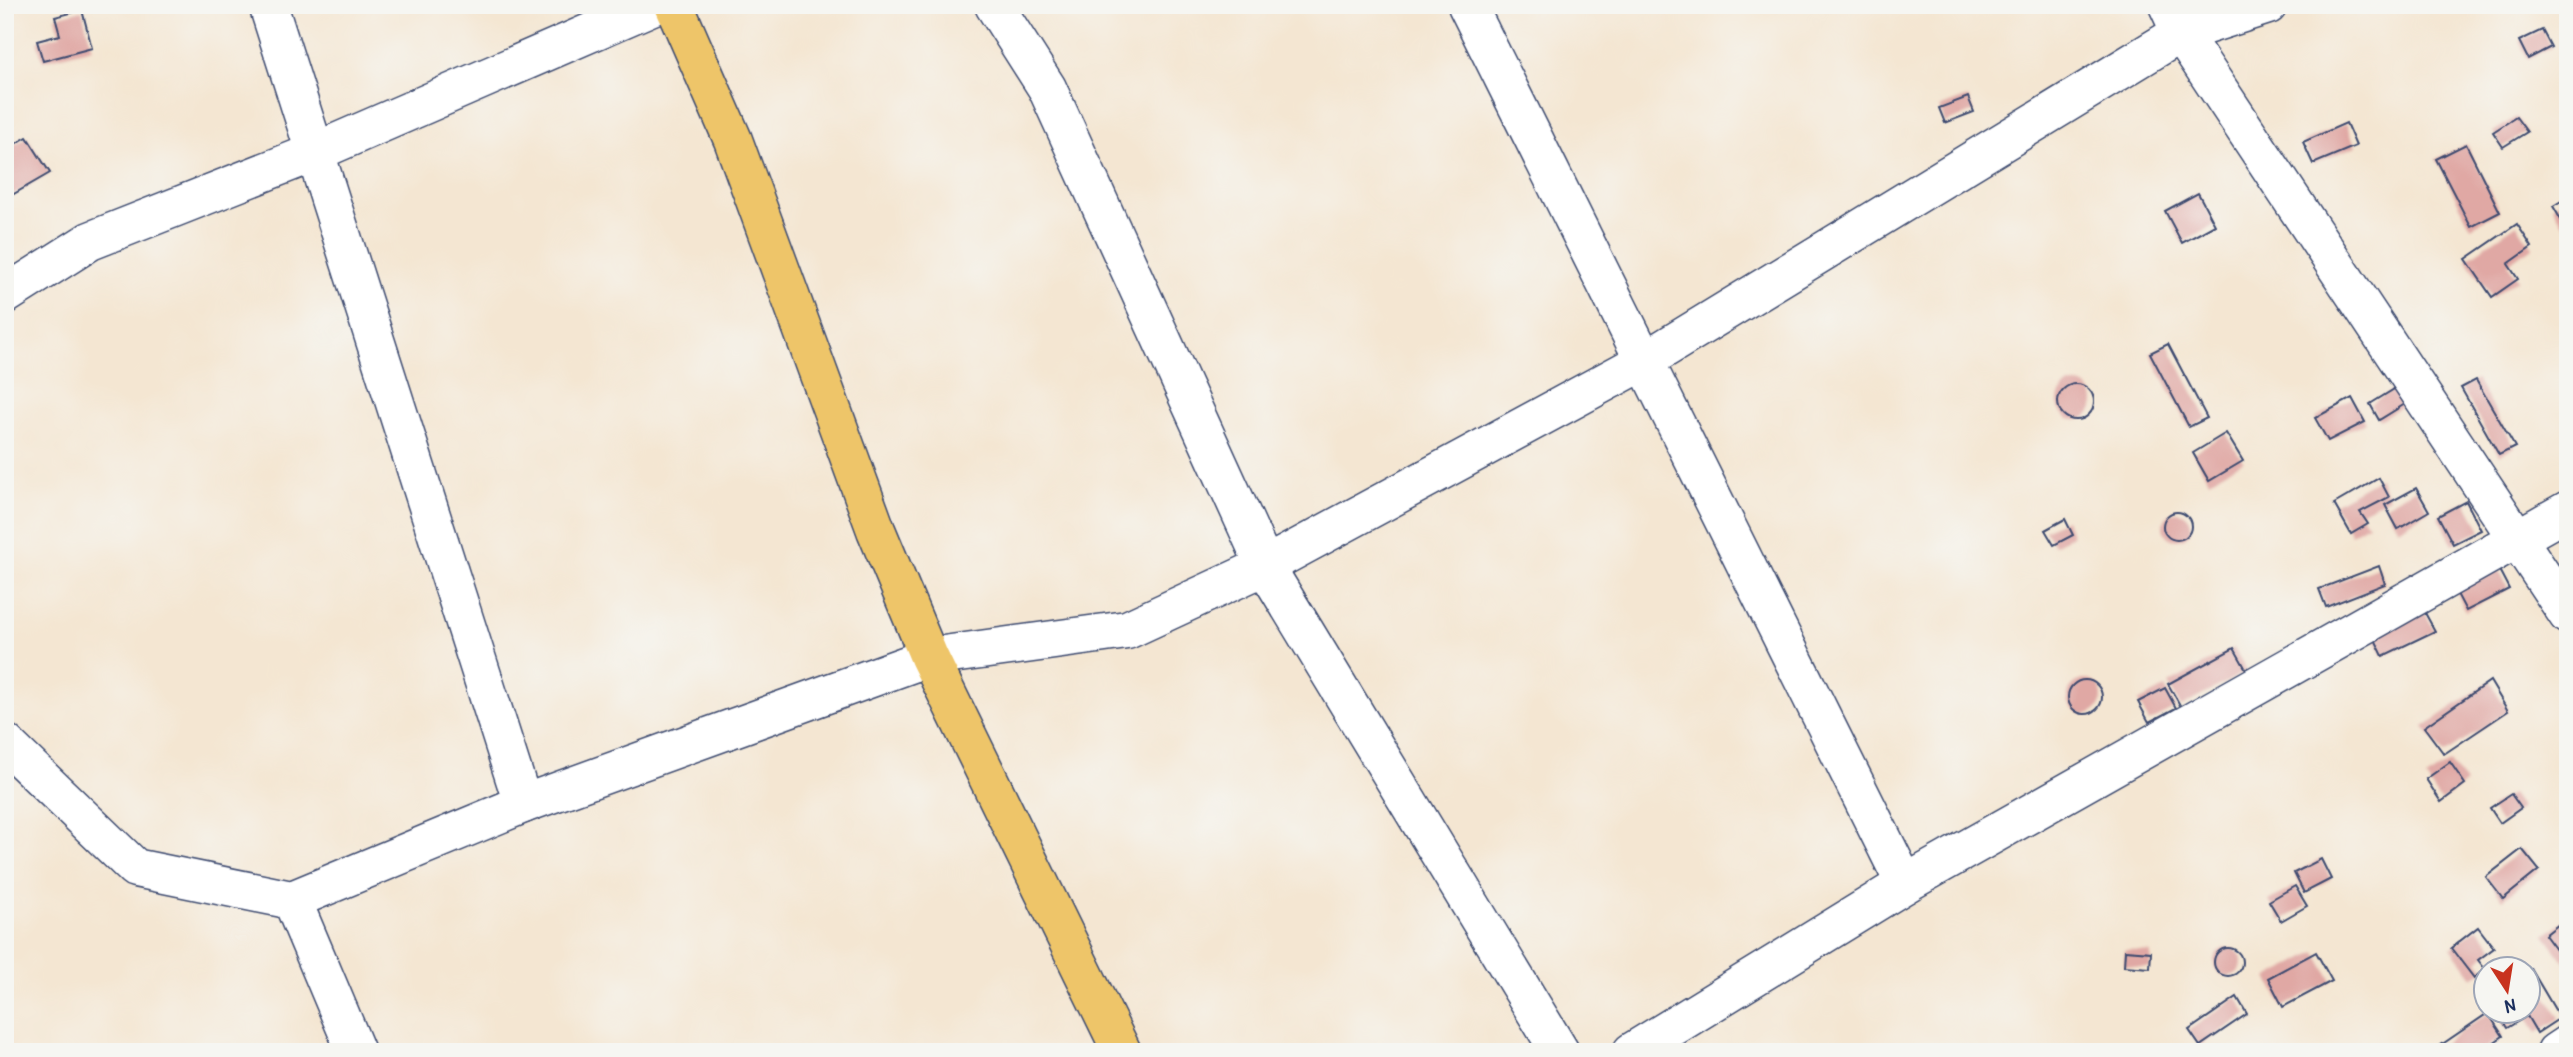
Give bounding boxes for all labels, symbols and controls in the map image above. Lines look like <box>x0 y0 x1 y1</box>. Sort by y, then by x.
north arrow <box>2472 956 2542 1026</box>
text: N <box>2503 993 2518 1020</box>

